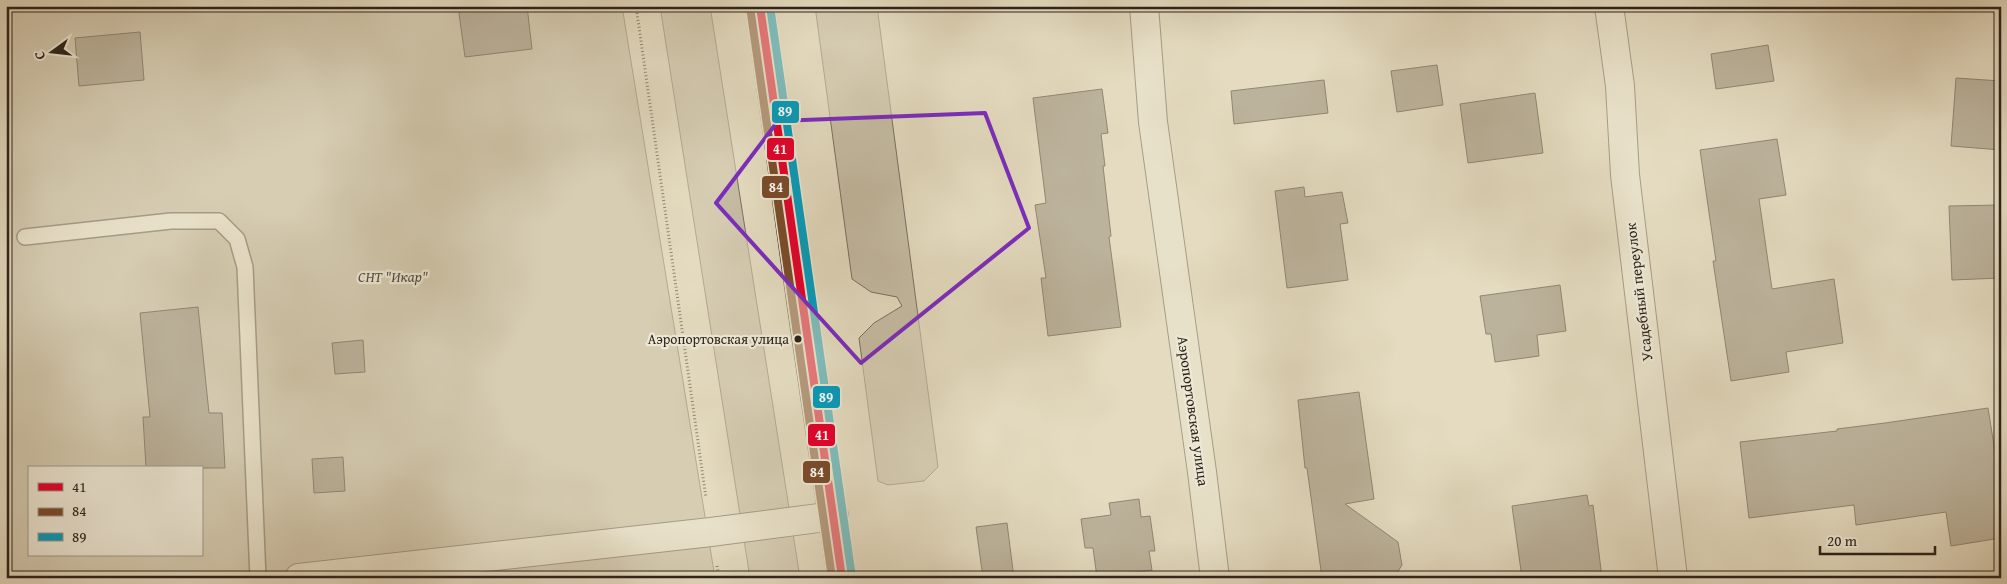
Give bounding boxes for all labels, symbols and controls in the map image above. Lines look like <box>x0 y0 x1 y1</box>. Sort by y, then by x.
north arrow <box>28 28 78 78</box>
text: С <box>29 49 50 62</box>
line badge: 89 <box>771 100 800 124</box>
text: 89 <box>778 101 792 121</box>
line badge: 41 <box>766 137 795 161</box>
text: 41 <box>773 139 787 159</box>
line badge: 84 <box>761 175 790 199</box>
text: 84 <box>769 177 783 197</box>
street label: Усадебный переулок <box>1620 222 1657 362</box>
park label: СНТ "Икар" <box>358 266 428 287</box>
place label: Аэропортовская улица <box>648 329 789 349</box>
marker: Аэропортовская улица <box>793 334 803 344</box>
street label: Аэропортовская улица <box>1173 335 1215 488</box>
line badge: 89 <box>812 385 841 409</box>
text: 89 <box>819 387 833 407</box>
line badge: 41 <box>807 423 836 447</box>
text: 41 <box>815 425 829 445</box>
line badge: 84 <box>802 460 831 484</box>
text: 84 <box>810 462 824 482</box>
legend <box>28 466 202 556</box>
text: 41 <box>72 476 86 497</box>
text: 84 <box>72 500 86 521</box>
scale bar <box>1820 524 1934 556</box>
text: 89 <box>72 526 86 547</box>
text: 20 m <box>1827 530 1858 551</box>

